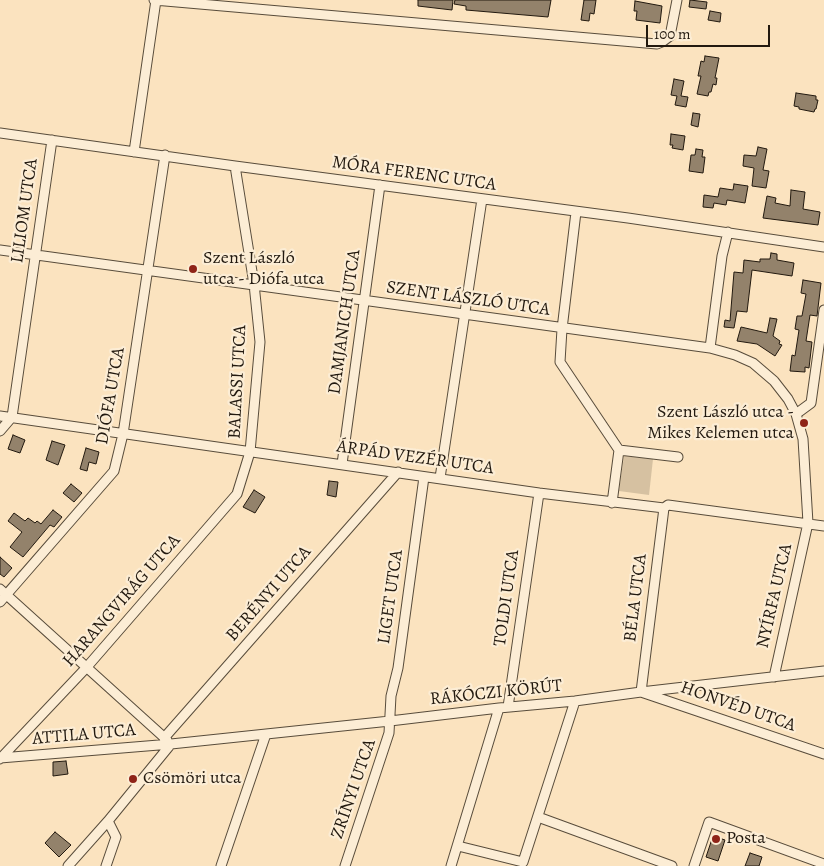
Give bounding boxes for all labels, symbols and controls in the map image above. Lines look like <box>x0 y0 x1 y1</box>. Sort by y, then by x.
scale bar <box>649 15 773 47</box>
text: 100 m <box>654 24 691 44</box>
street label: MÓRA FERENC UTCA <box>331 152 497 196</box>
street label: LILIOM UTCA <box>7 157 43 265</box>
place label: Szent László utca - Diófa utca <box>203 248 324 290</box>
street label: DAMJANICH UTCA <box>324 248 366 396</box>
marker: Szent László utca - Diófa utca <box>187 263 199 275</box>
street label: SZENT LÁSZLÓ UTCA <box>385 277 551 321</box>
street label: BALASSI UTCA <box>224 324 252 440</box>
street label: DIÓFA UTCA <box>92 346 130 446</box>
place label: Szent László utca - Mikes Kelemen utca <box>647 402 794 444</box>
marker: Szent László utca - Mikes Kelemen utca <box>798 417 810 429</box>
street label: ÁRPÁD VEZÉR UTCA <box>335 436 495 480</box>
street label: HARANGVIRÁG UTCA <box>59 530 185 672</box>
street label: BERÉNYI UTCA <box>222 542 316 646</box>
street label: NYÍRFA UTCA <box>752 542 798 650</box>
street label: LIGET UTCA <box>374 548 408 646</box>
street label: TOLDI UTCA <box>490 548 524 648</box>
street label: BÉLA UTCA <box>620 553 652 643</box>
street label: RÁKÓCZI KÖRÚT <box>429 675 563 711</box>
street label: HONVÉD UTCA <box>678 677 798 737</box>
street label: ATTILA UTCA <box>31 720 137 750</box>
street label: ZRÍNYI UTCA <box>327 736 381 842</box>
place label: Csömöri utca <box>143 768 241 790</box>
marker: Csömöri utca <box>127 773 139 785</box>
place label: Posta <box>726 828 766 850</box>
marker: Posta <box>710 833 722 845</box>

